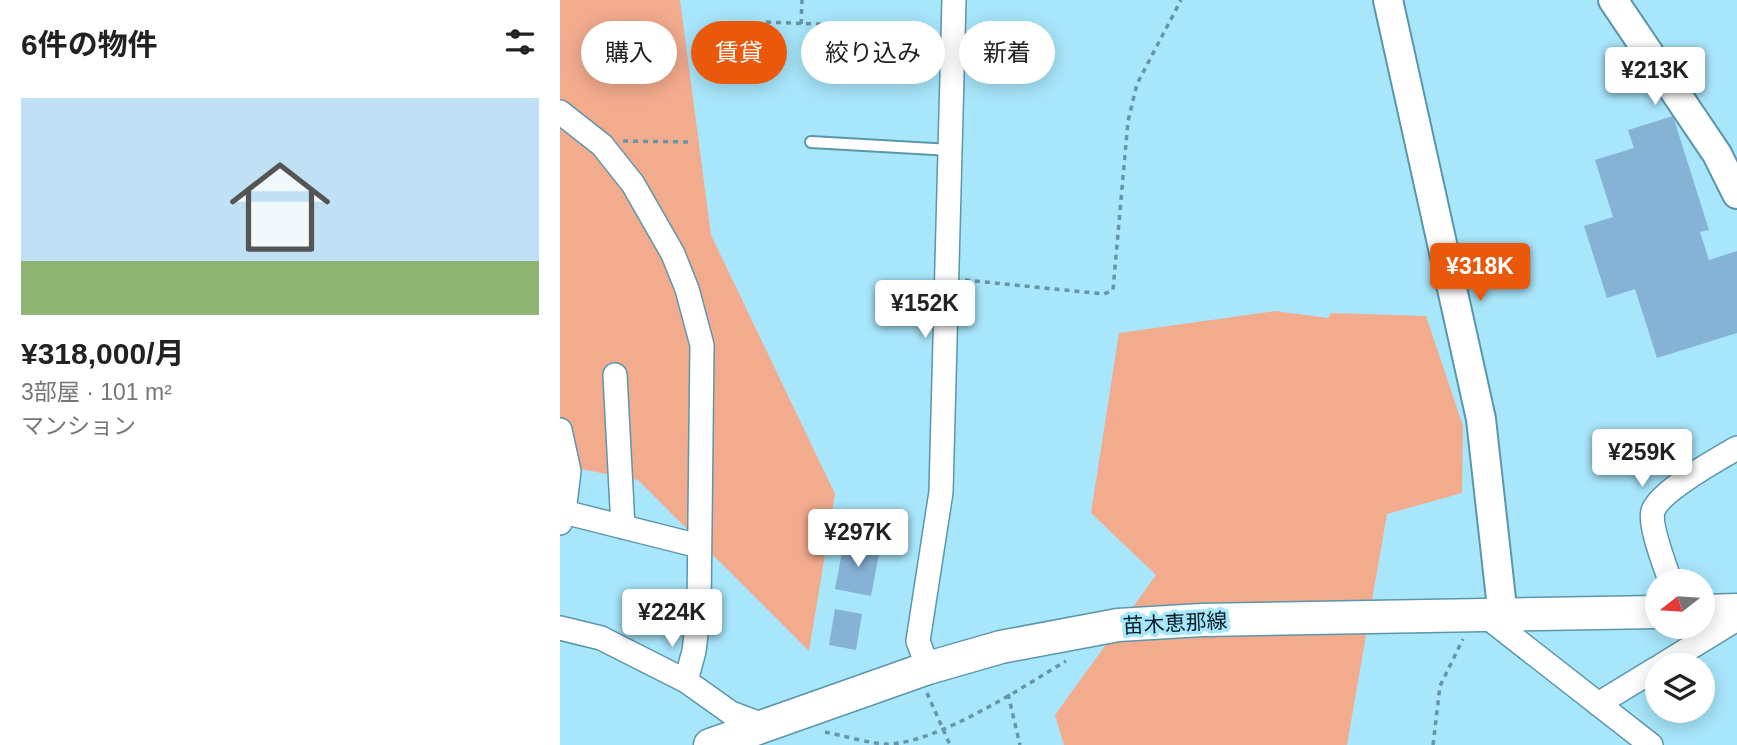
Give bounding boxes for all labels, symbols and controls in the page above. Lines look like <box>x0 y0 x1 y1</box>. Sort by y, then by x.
chip: 購入 <box>581 21 677 84</box>
chip: 賃貸 <box>691 21 787 84</box>
chip: 絞り込み <box>801 21 945 84</box>
chip: 新着 <box>959 21 1055 84</box>
icon: filters <box>501 23 539 61</box>
text: 6件の物件 <box>21 28 158 61</box>
pin: ¥213K <box>1606 48 1704 107</box>
text: ¥213K <box>1621 57 1689 83</box>
icon: home <box>217 144 343 270</box>
pin: ¥318K <box>1431 244 1529 303</box>
text: ¥318K <box>1446 253 1514 279</box>
pin: ¥152K <box>876 280 974 340</box>
text: ¥152K <box>891 290 959 316</box>
text: ¥318,000/月 <box>21 337 184 370</box>
text: 3部屋 · 101 m² <box>21 379 172 405</box>
text: マンション <box>21 413 136 439</box>
pin: ¥259K <box>1593 430 1691 489</box>
text: ¥259K <box>1608 439 1676 465</box>
pin: ¥297K <box>809 510 907 569</box>
text: ¥297K <box>824 519 892 545</box>
north arrow <box>1645 569 1715 639</box>
map controls <box>1645 569 1715 723</box>
pin: ¥224K <box>623 590 721 649</box>
text: ¥224K <box>638 599 706 625</box>
street label: 苗木恵那線 <box>1122 609 1228 637</box>
button: layers <box>1645 653 1715 723</box>

